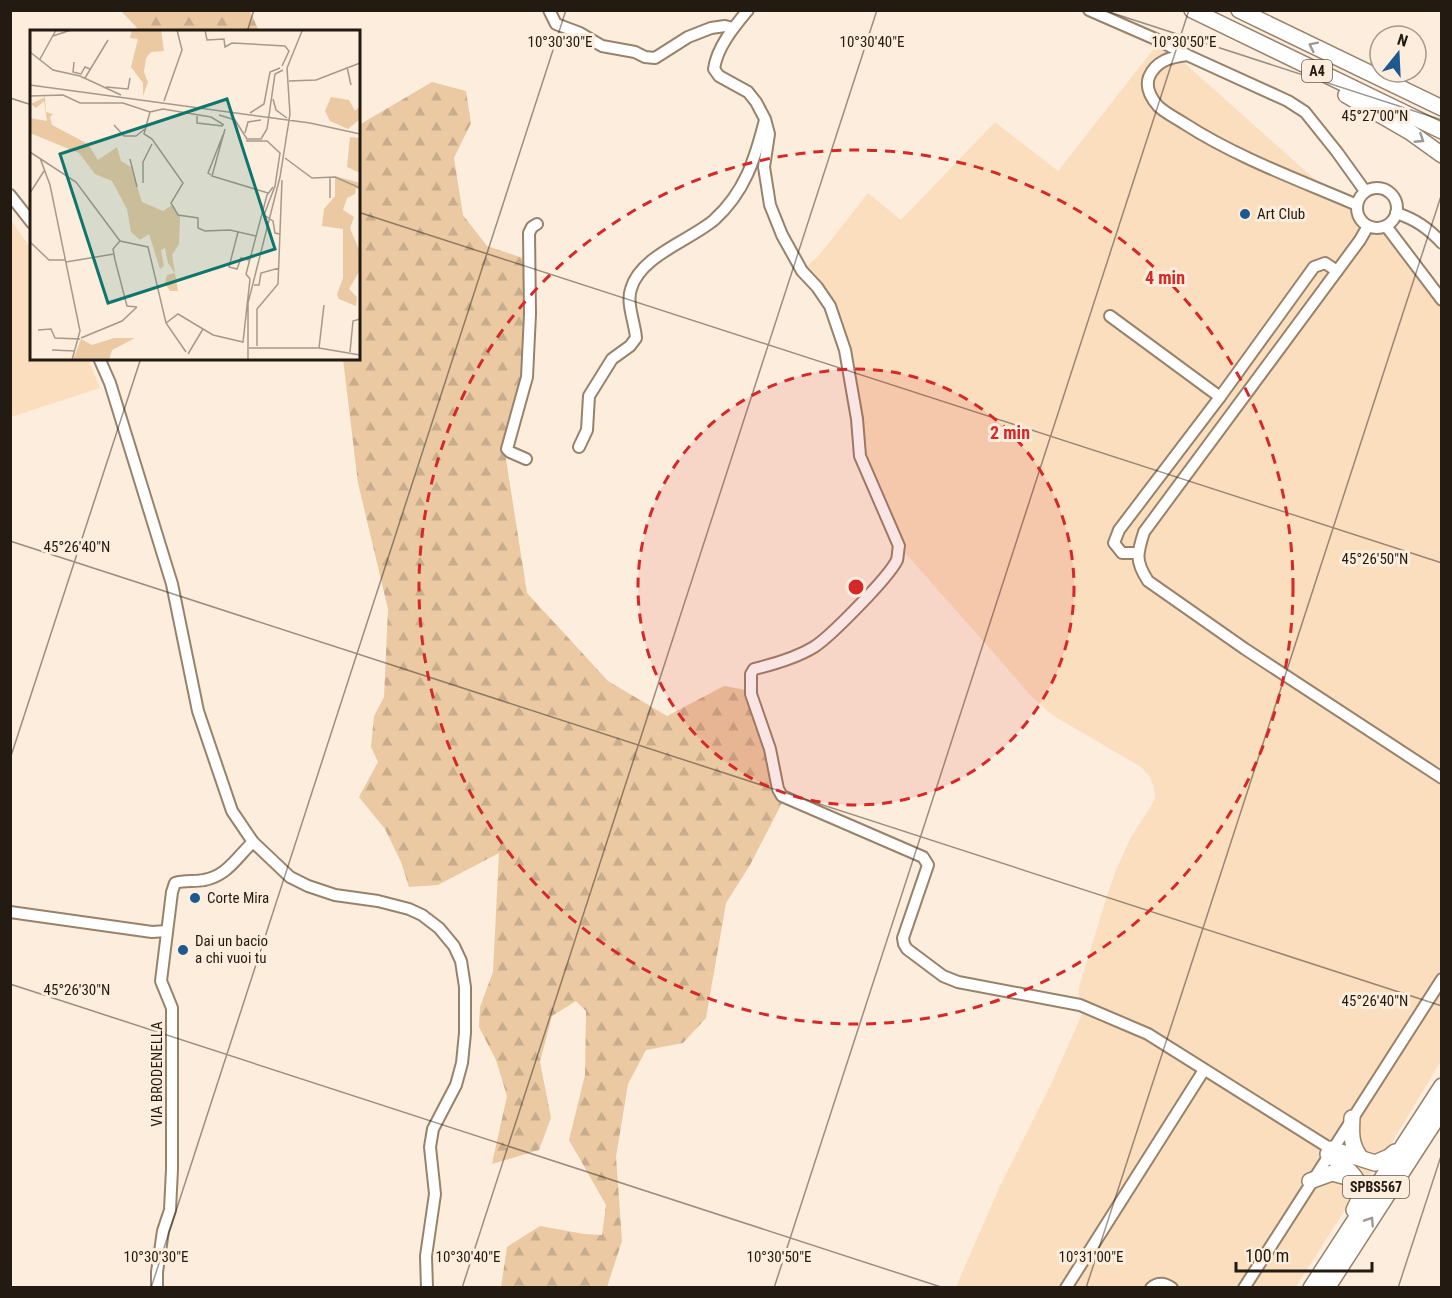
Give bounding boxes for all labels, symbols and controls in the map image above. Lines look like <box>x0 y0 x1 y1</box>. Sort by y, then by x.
north arrow <box>1368 24 1428 84</box>
inset map <box>30 30 360 360</box>
text: N <box>1395 30 1410 51</box>
text: 10°30'30"E <box>528 33 592 51</box>
text: 10°30'40"E <box>840 33 904 51</box>
text: 10°30'50"E <box>1152 33 1216 51</box>
one-way arrow <box>1309 42 1320 54</box>
road number: A4 <box>1302 60 1332 82</box>
text: 45°27'00"N <box>1342 107 1408 125</box>
one-way arrow <box>1413 132 1424 143</box>
place label: Art Club <box>1257 205 1305 223</box>
marker: Art Club <box>1238 207 1252 221</box>
text: 4 min <box>1145 267 1185 288</box>
text: 2 min <box>990 422 1030 443</box>
text: 45°26'40"N <box>44 538 110 556</box>
text: 45°26'50"N <box>1342 550 1408 568</box>
centre of rings <box>846 577 866 597</box>
place label: Corte Mira <box>207 889 269 907</box>
marker: Corte Mira <box>188 891 202 905</box>
place label: Dai un bacio a chi vuoi tu <box>195 932 268 967</box>
marker: Dai un bacio a chi vuoi tu <box>176 943 190 957</box>
text: 45°26'30"N <box>44 981 110 999</box>
text: 45°26'40"N <box>1342 992 1408 1010</box>
street label: VIA BRODENELLA <box>148 1021 166 1127</box>
road number: SPBS567 <box>1343 1176 1409 1198</box>
one-way arrow <box>1362 1217 1374 1227</box>
scale bar <box>1236 1235 1372 1273</box>
text: 100 m <box>1245 1245 1289 1266</box>
text: 10°30'30"E <box>124 1248 188 1266</box>
text: 10°30'40"E <box>436 1248 500 1266</box>
text: 10°30'50"E <box>747 1248 811 1266</box>
text: 10°31'00"E <box>1059 1248 1123 1266</box>

